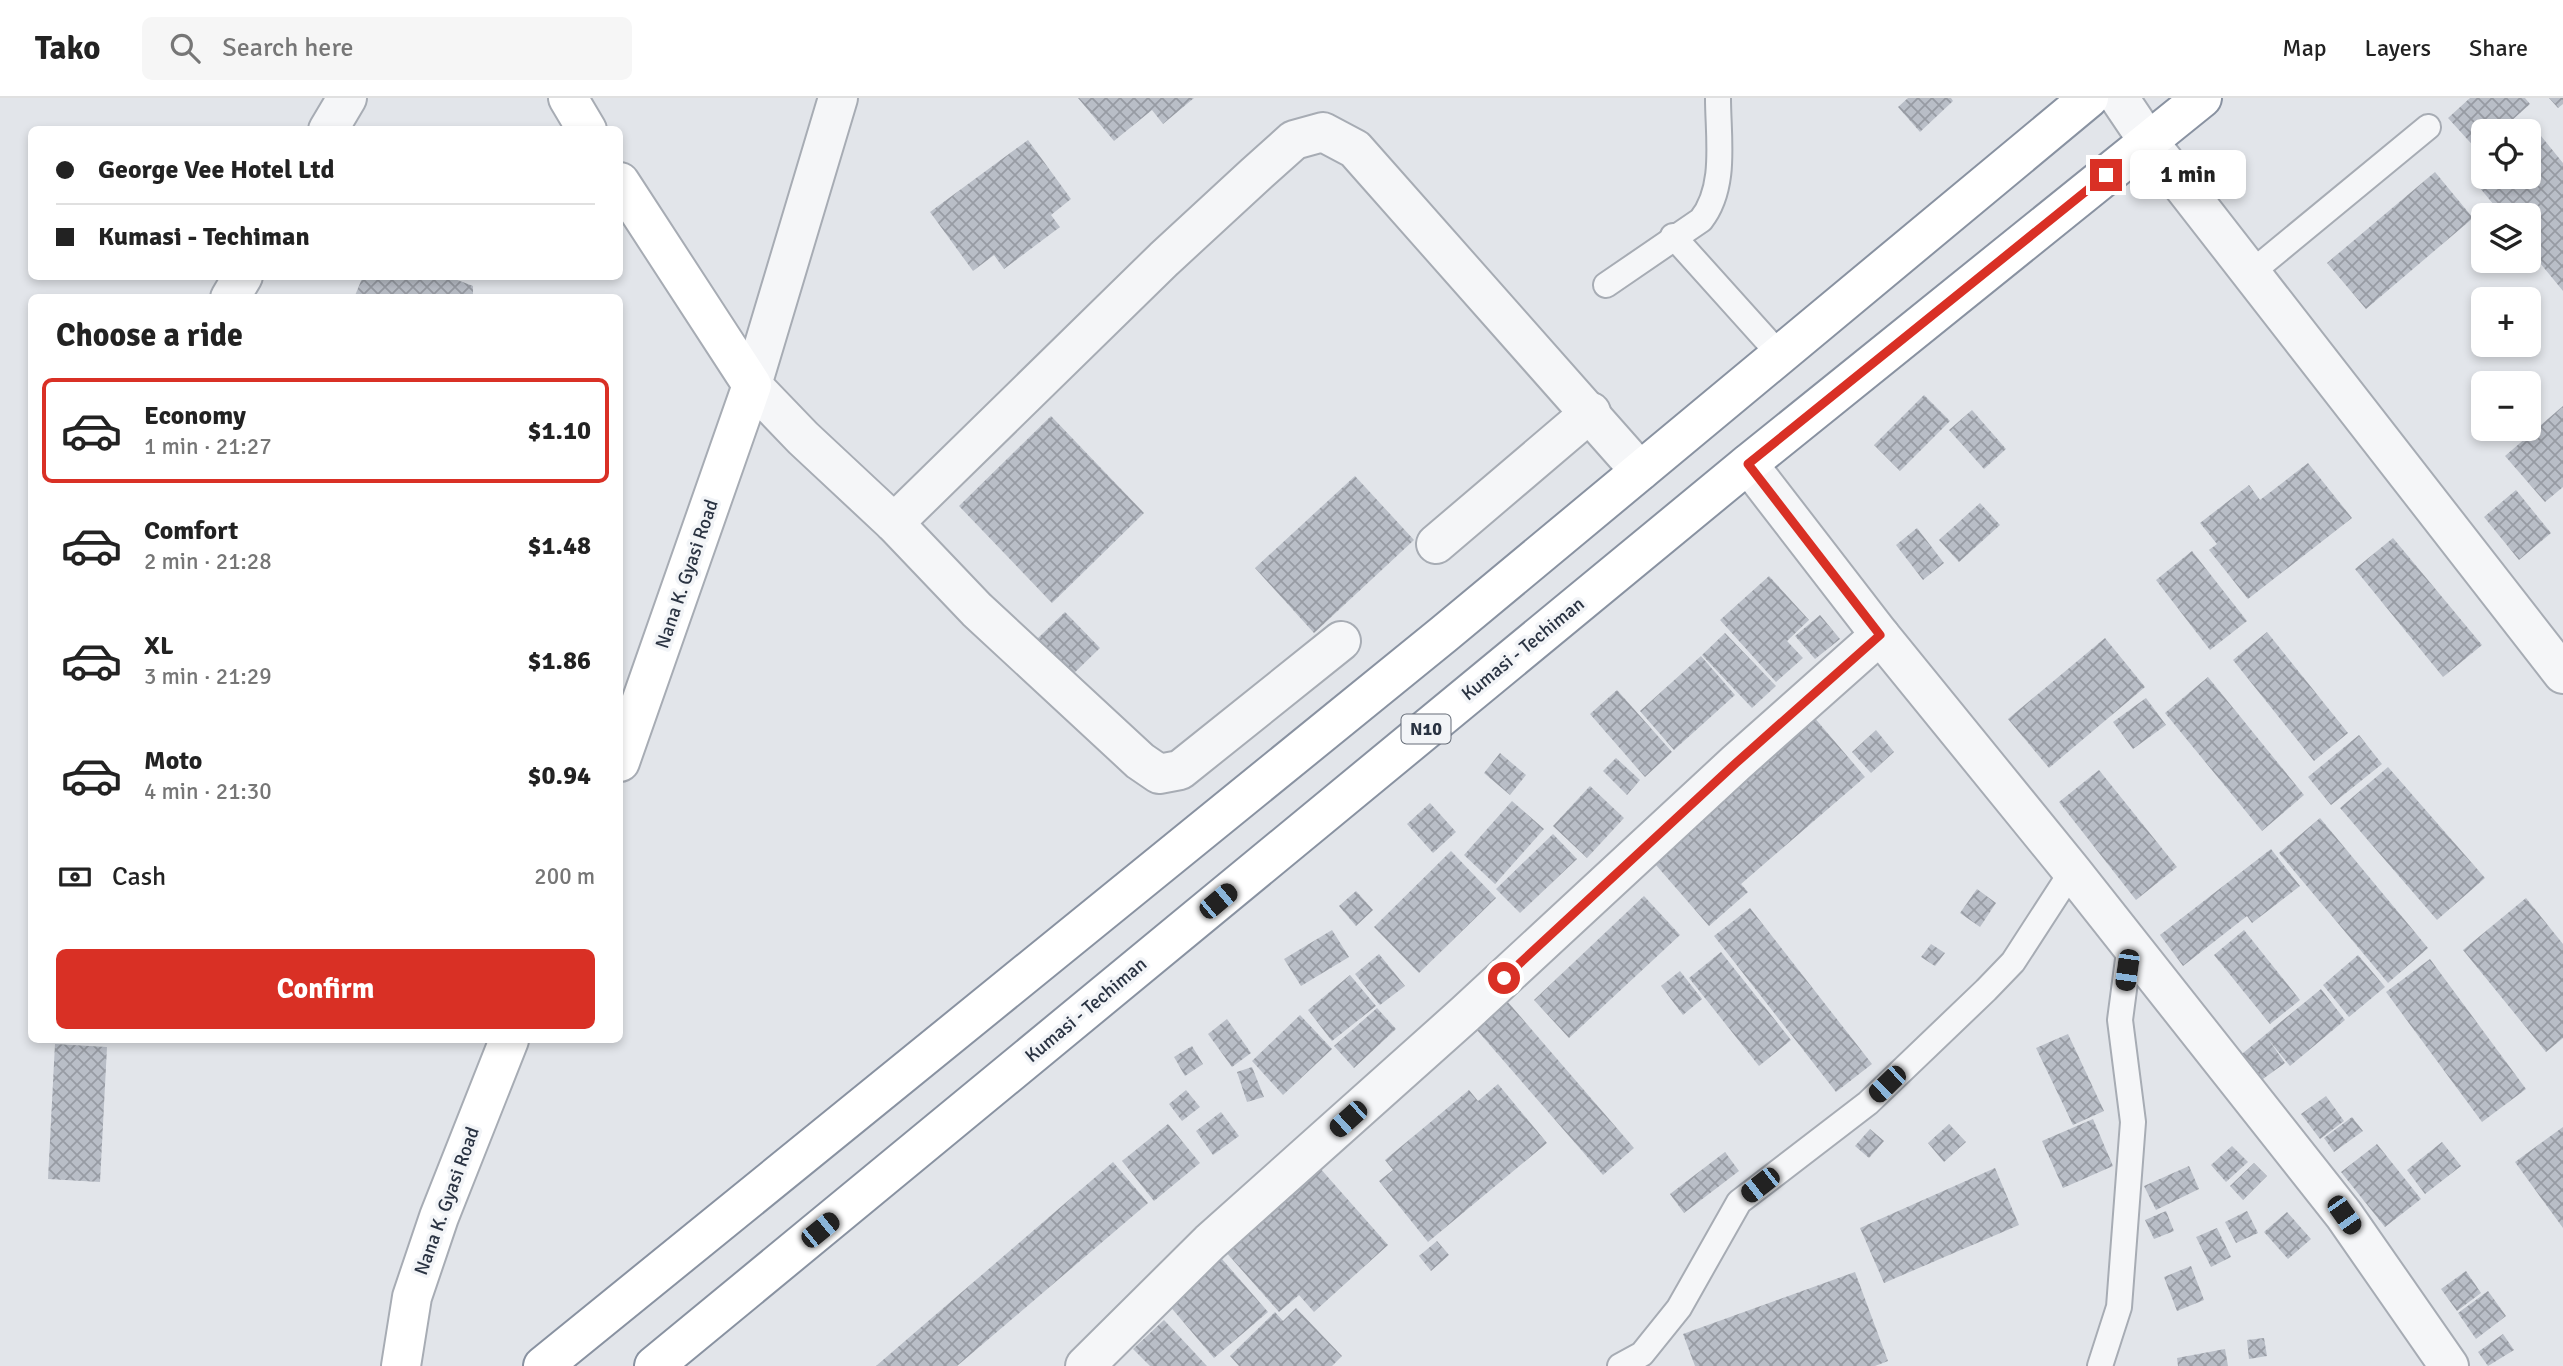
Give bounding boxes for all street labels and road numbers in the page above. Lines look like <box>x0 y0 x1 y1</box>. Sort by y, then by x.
street label: Nana K. Gyasi Road <box>650 496 724 652</box>
street label: Kumasi - Techiman <box>1457 592 1589 706</box>
road number: N10 <box>1402 714 1450 744</box>
street label: Kumasi - Techiman <box>1020 952 1152 1068</box>
street label: Nana K. Gyasi Road <box>409 1124 485 1278</box>

